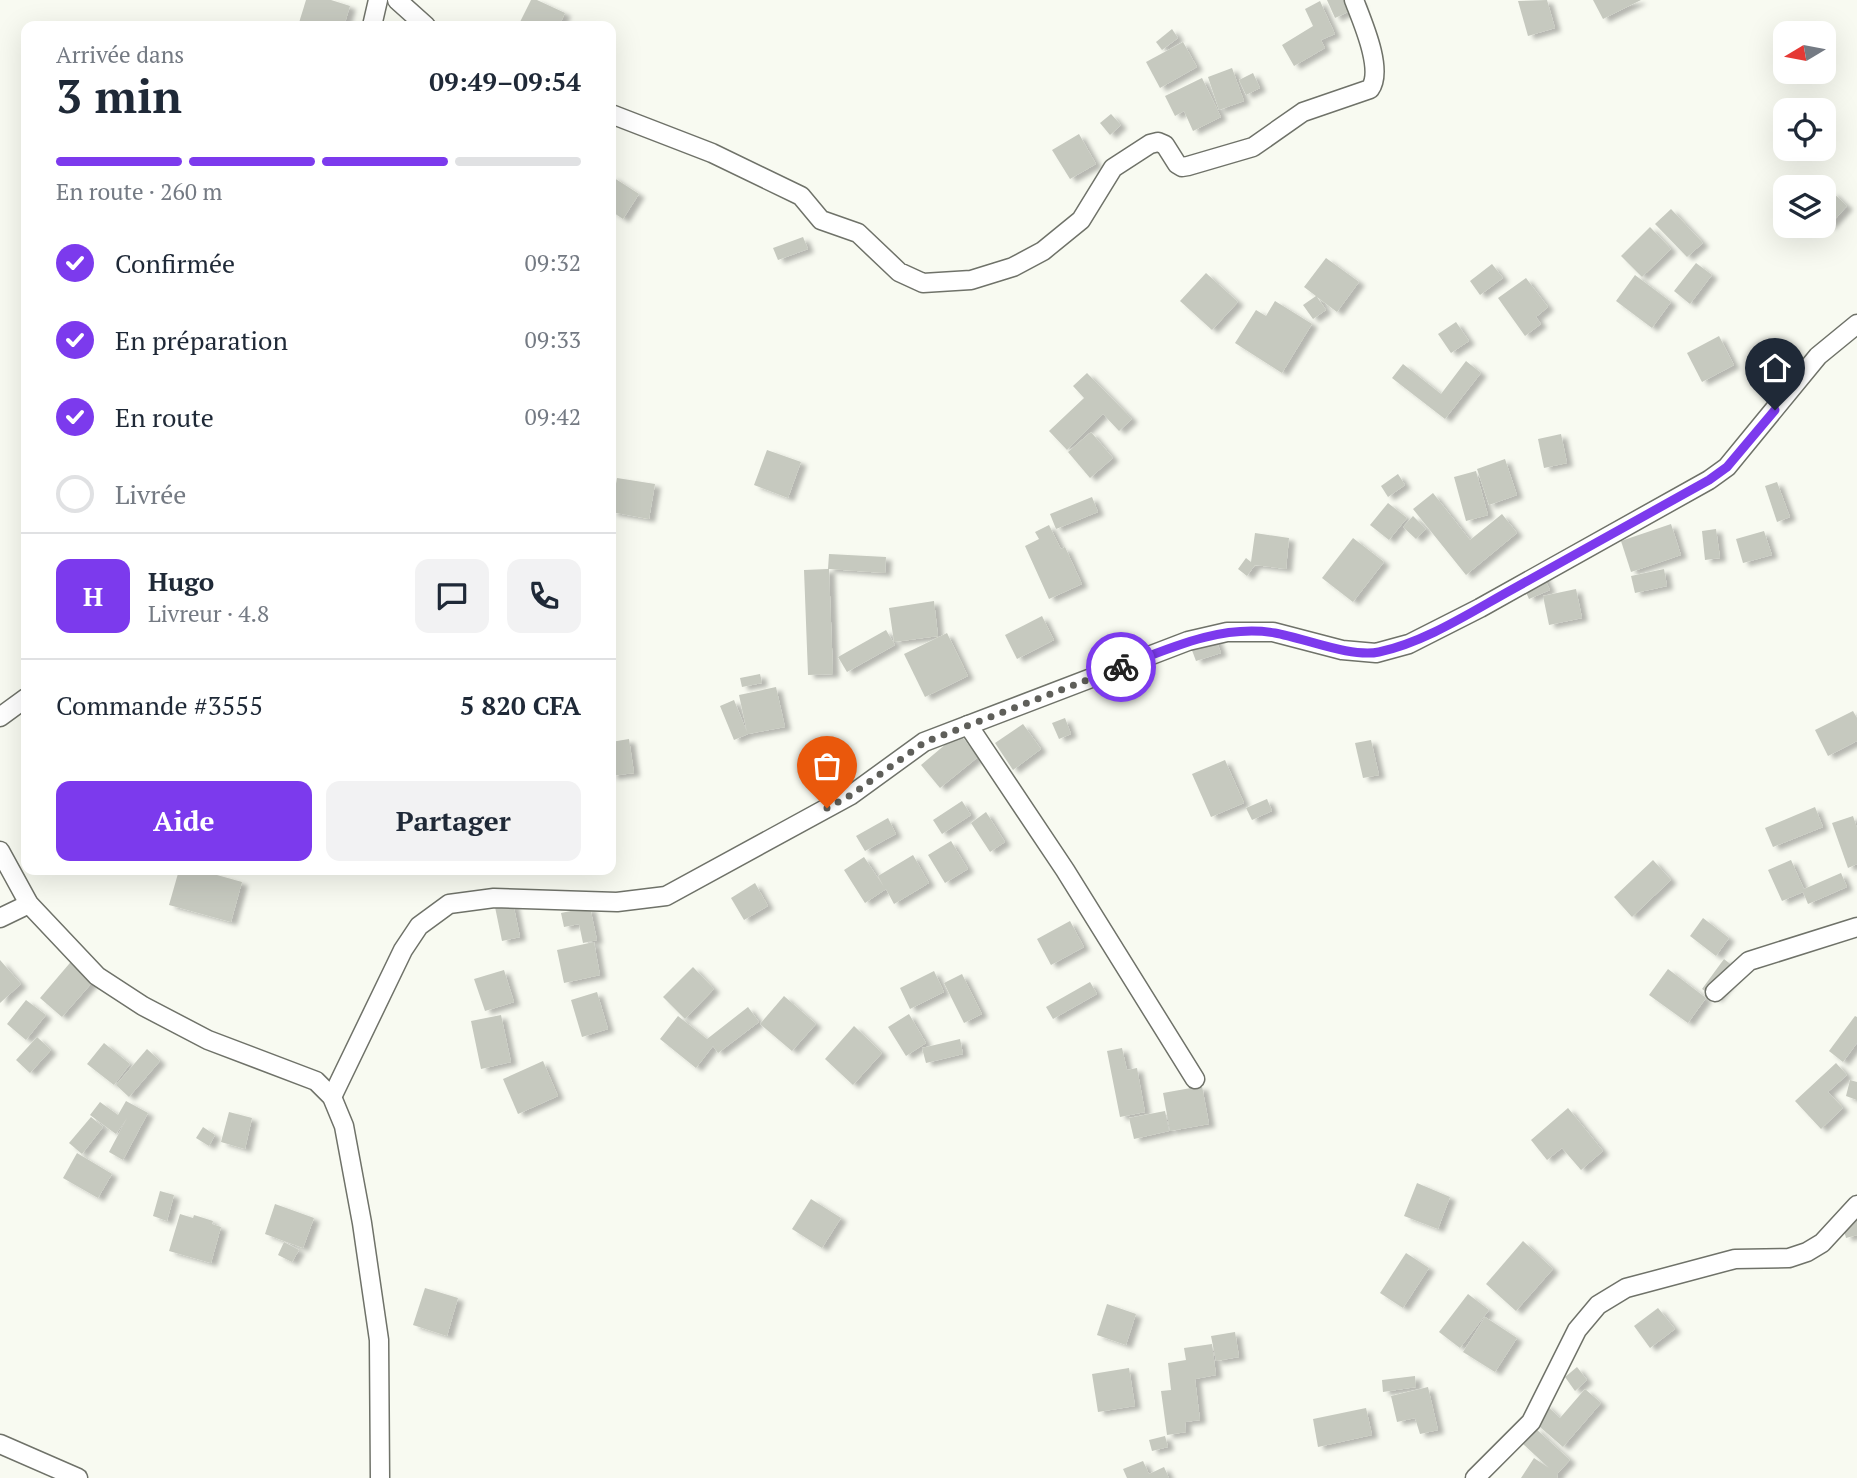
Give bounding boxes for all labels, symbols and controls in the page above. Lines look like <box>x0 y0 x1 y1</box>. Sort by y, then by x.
north arrow <box>1773 21 1836 84</box>
map controls <box>1773 21 1836 238</box>
text: Arrivée dans <box>56 39 184 70</box>
text: 09:49–09:54 <box>429 64 581 98</box>
text: 3 min <box>56 65 182 126</box>
button: locate <box>1773 98 1836 161</box>
button: layers <box>1773 175 1836 238</box>
text: En route · 260 m <box>56 176 222 207</box>
icon: check <box>56 244 94 282</box>
text: Confirmée <box>115 246 235 280</box>
text: 09:32 <box>524 247 581 278</box>
icon: check <box>56 321 94 359</box>
text: En préparation <box>115 323 288 357</box>
text: 09:33 <box>524 324 581 355</box>
pin <box>1745 338 1805 410</box>
icon: home <box>1756 349 1794 387</box>
icon: check <box>56 398 94 436</box>
text: En route <box>115 400 214 434</box>
text: 09:42 <box>524 401 581 432</box>
text: Livrée <box>115 477 186 511</box>
button: chat <box>415 559 489 633</box>
button: phone <box>507 559 581 633</box>
text: Hugo <box>148 564 214 598</box>
text: H <box>83 579 103 613</box>
text: Livreur · 4.8 <box>148 598 269 629</box>
courier <box>1086 632 1156 702</box>
icon: bike <box>1102 648 1140 686</box>
text: Commande #3555 <box>56 688 263 722</box>
text: 5 820 CFA <box>460 688 581 722</box>
pin <box>797 736 857 808</box>
icon: bag <box>808 747 846 785</box>
button: Aide <box>56 781 312 861</box>
button: Partager <box>326 781 581 861</box>

